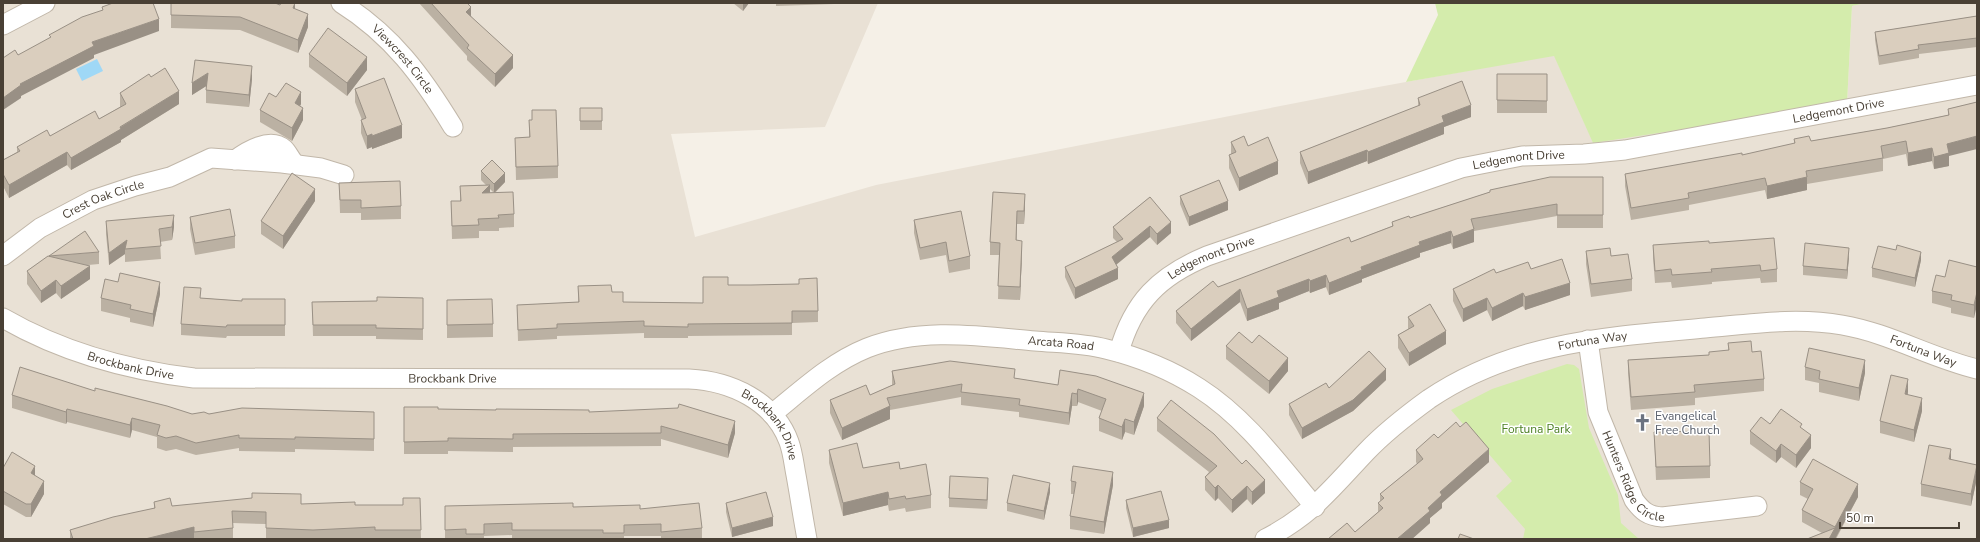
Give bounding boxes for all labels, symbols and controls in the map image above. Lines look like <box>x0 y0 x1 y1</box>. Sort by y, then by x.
street label: Viewcrest Circle <box>368 20 437 97</box>
street label: Ledgemont Drive <box>1791 94 1886 127</box>
street label: Ledgemont Drive <box>1471 147 1565 174</box>
street label: Crest Oak Circle <box>59 176 146 223</box>
street label: Ledgemont Drive <box>1164 232 1257 283</box>
street label: Fortuna Way <box>1557 327 1629 354</box>
street label: Fortuna Way <box>1888 331 1959 371</box>
street label: Arcata Road <box>1027 332 1095 354</box>
street label: Brockbank Drive <box>85 348 175 383</box>
street label: Brockbank Drive <box>408 370 497 387</box>
street label: Brockbank Drive <box>739 385 801 461</box>
place label: Evangelical Free Church <box>1655 408 1720 438</box>
church icon: Evangelical Free Church <box>1632 413 1652 433</box>
park label: Fortuna Park <box>1502 421 1571 437</box>
street label: Hunters Ridge Circle <box>1598 428 1665 525</box>
scale bar <box>1840 504 1959 530</box>
text: 50 m <box>1846 510 1874 526</box>

